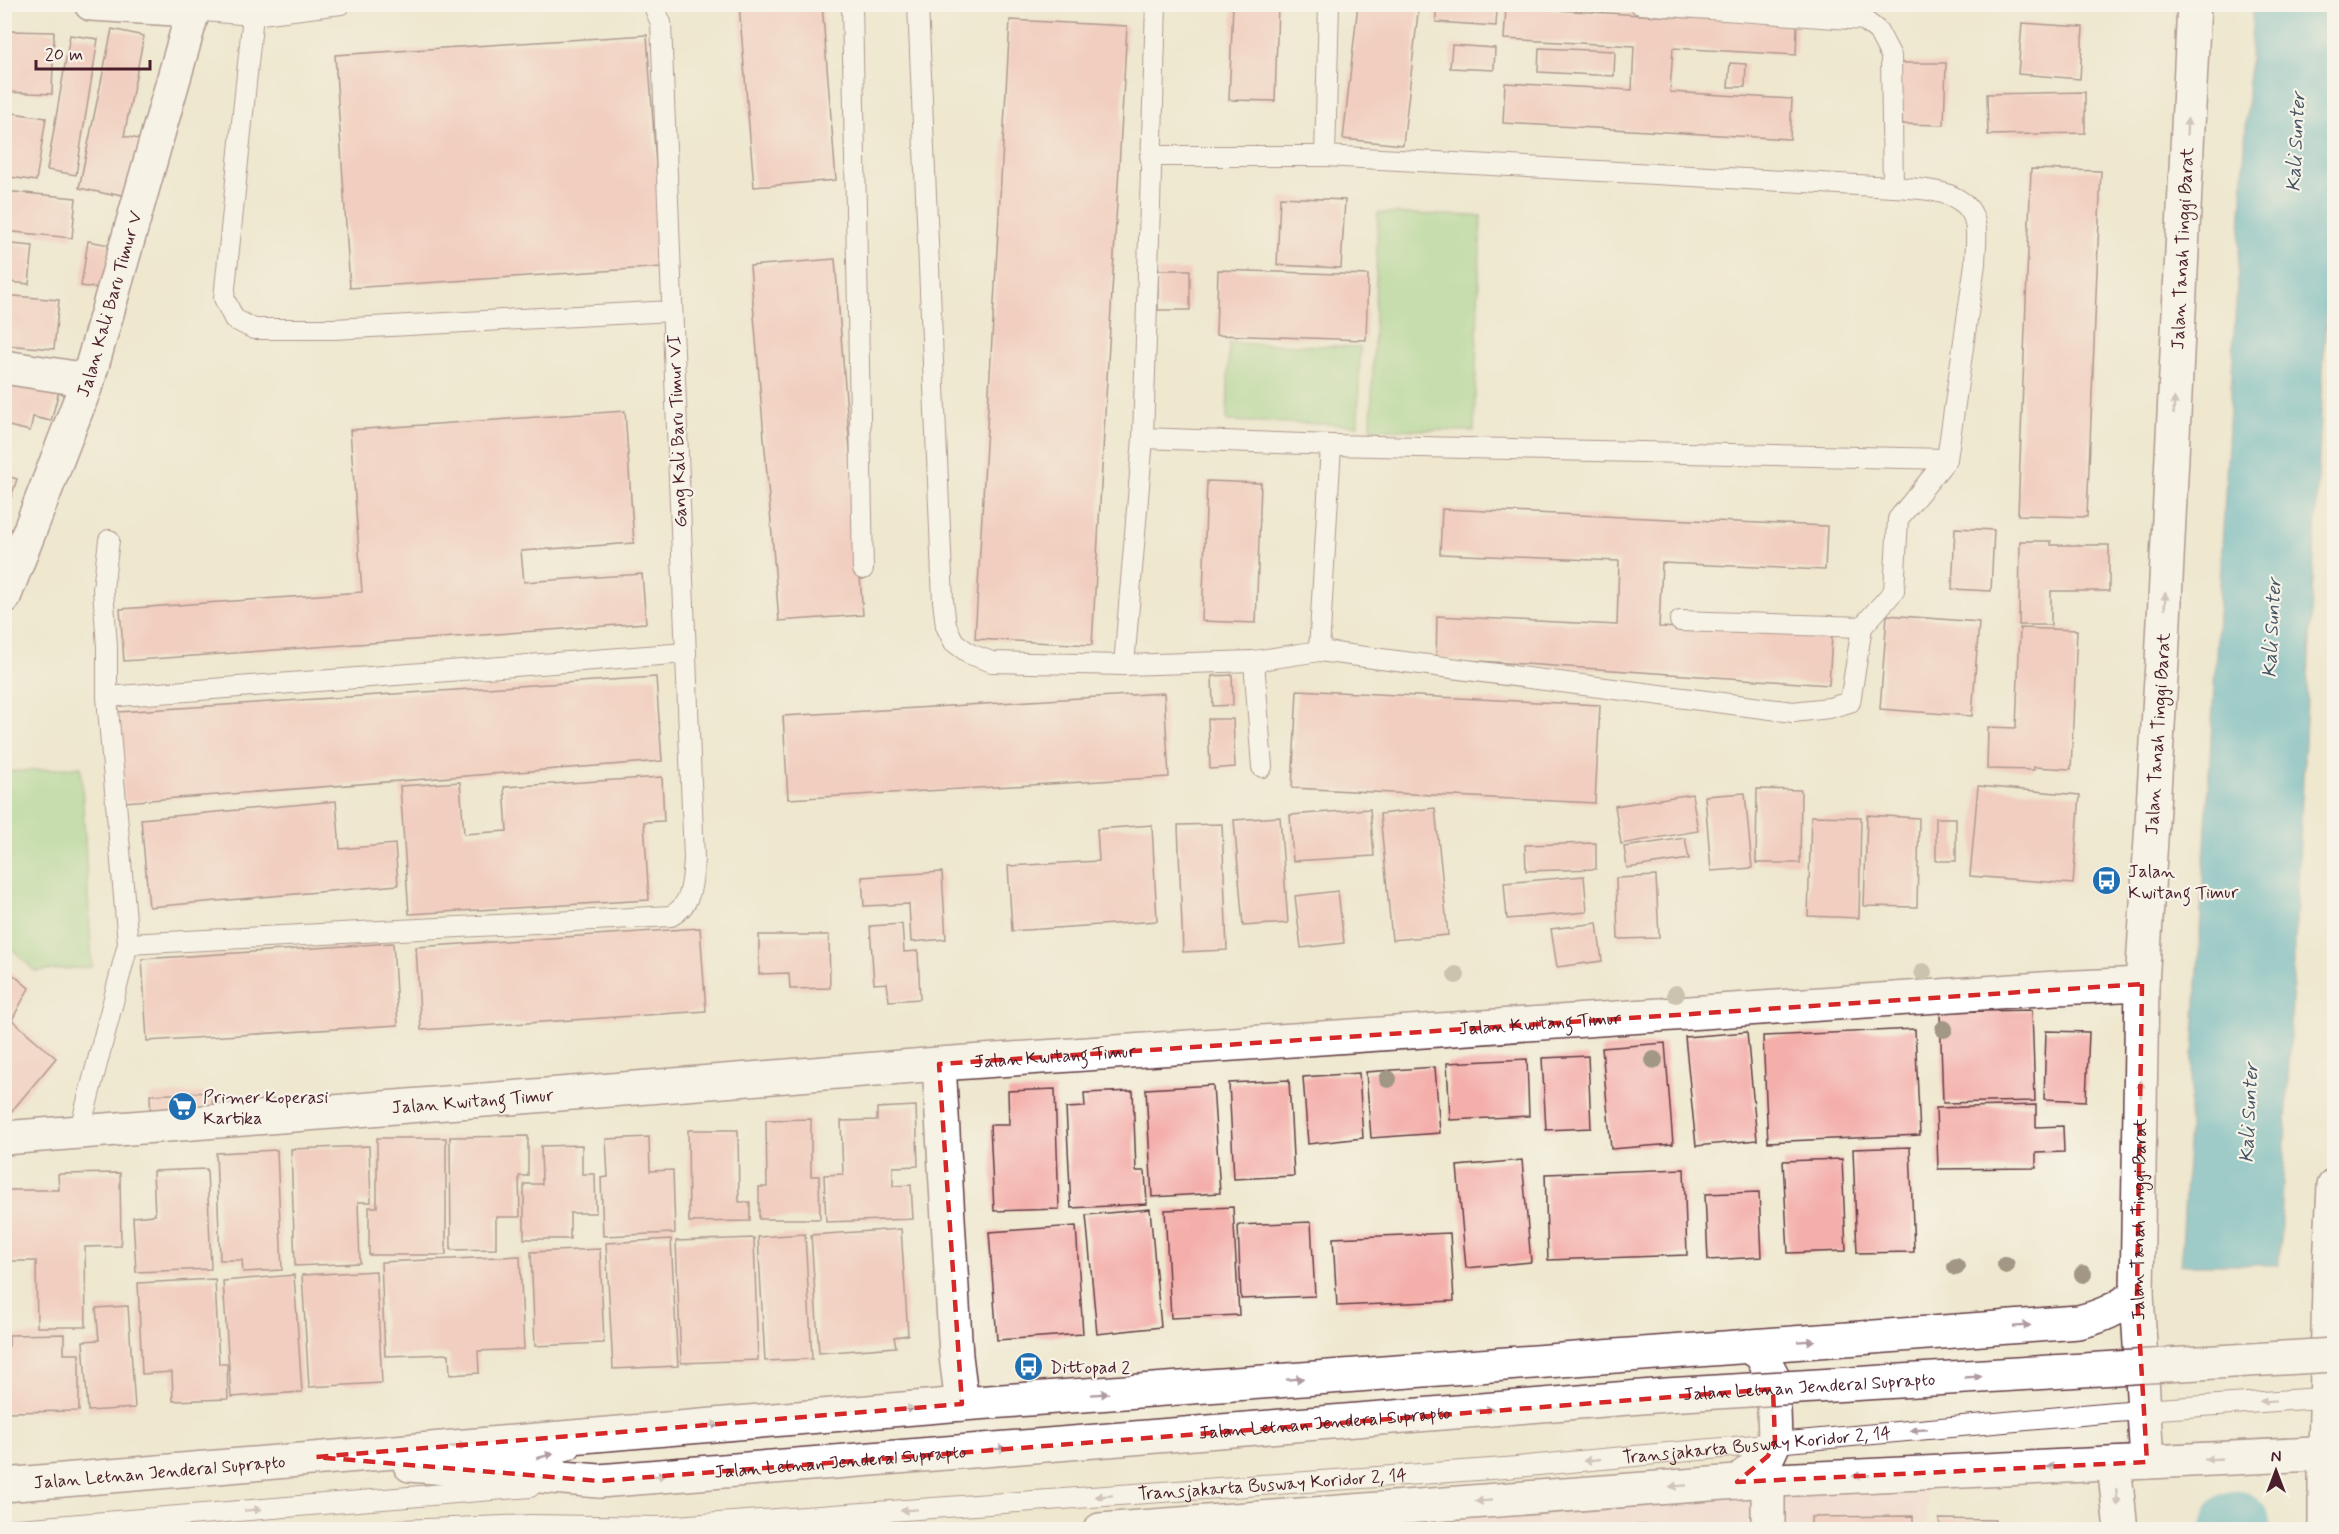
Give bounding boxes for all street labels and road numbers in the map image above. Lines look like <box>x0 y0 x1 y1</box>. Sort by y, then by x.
street label: Jalan Tanah Tinggi Barat <box>2166 146 2200 350</box>
street label: Jalan Kali Baru Timur V <box>72 208 149 401</box>
street label: Gang Kali Baru Timur VI <box>663 334 694 528</box>
street label: Jalan Tanah Tinggi Barat <box>2140 632 2176 836</box>
street label: Jalan Kwitang Timur <box>1458 1007 1622 1042</box>
street label: Jalan Kwitang Timur <box>973 1040 1137 1075</box>
street label: Jalan Kwitang Timur <box>391 1083 555 1120</box>
street label: Jalan Tanah Tinggi Barat <box>2126 1117 2153 1321</box>
street label: Jalan Letnan Jenderal Suprapto <box>1683 1368 1936 1407</box>
street label: Jalan Letnan Jenderal Suprapto <box>1198 1401 1452 1446</box>
street label: Transjakarta Busway Koridor 2, 14 <box>1622 1422 1893 1470</box>
street label: Jalan Letnan Jenderal Suprapto <box>713 1440 967 1485</box>
street label: Jalan Letnan Jenderal Suprapto <box>33 1450 286 1495</box>
street label: Transjakarta Busway Koridor 2, 14 <box>1137 1464 1408 1507</box>

